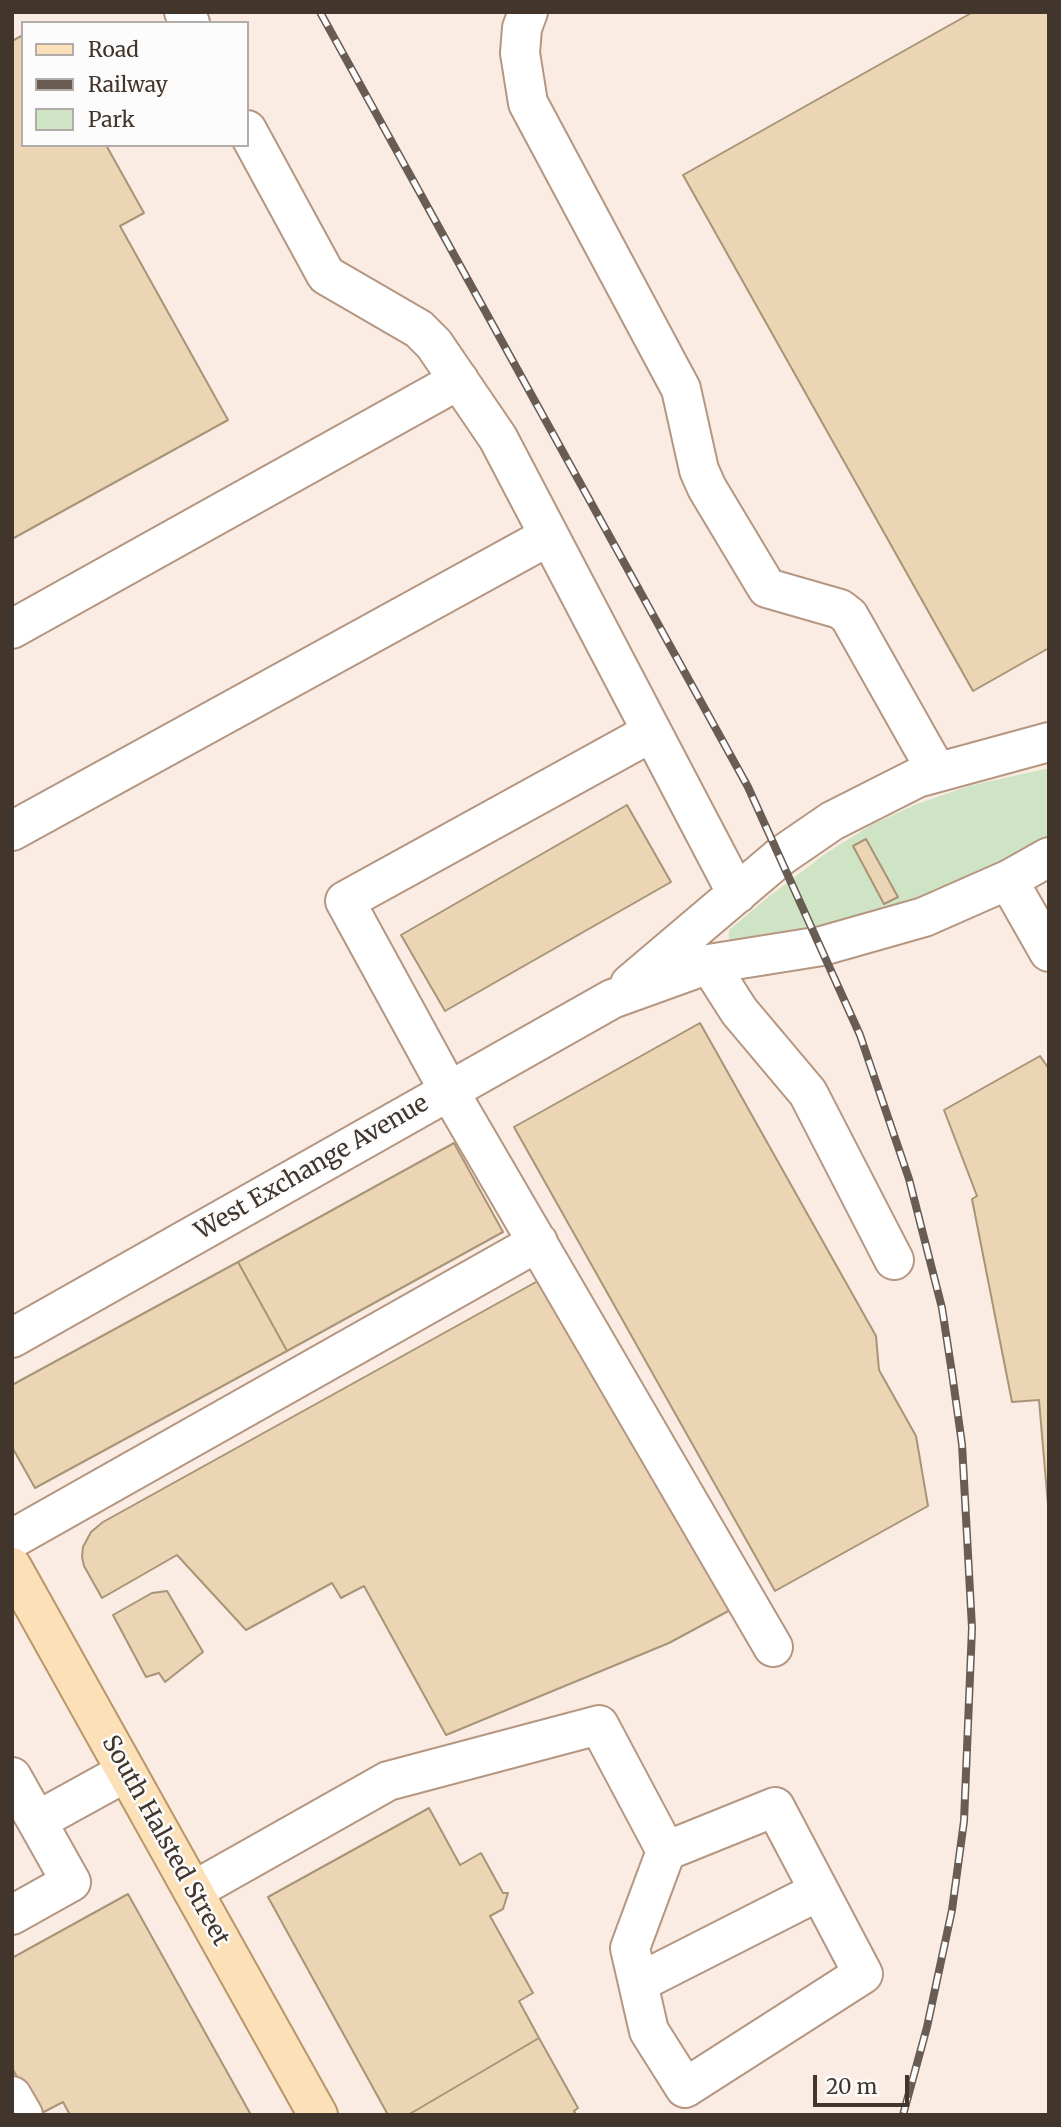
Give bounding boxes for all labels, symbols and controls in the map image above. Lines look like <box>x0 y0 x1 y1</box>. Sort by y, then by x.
legend <box>21 21 248 147</box>
text: Road <box>88 36 139 63</box>
text: Railway <box>88 71 168 98</box>
text: Park <box>88 106 135 133</box>
street label: West Exchange Avenue <box>190 1089 434 1247</box>
street label: South Halsted Street <box>95 1731 235 1951</box>
scale bar <box>816 2060 912 2104</box>
text: 20 m <box>826 2073 877 2100</box>

